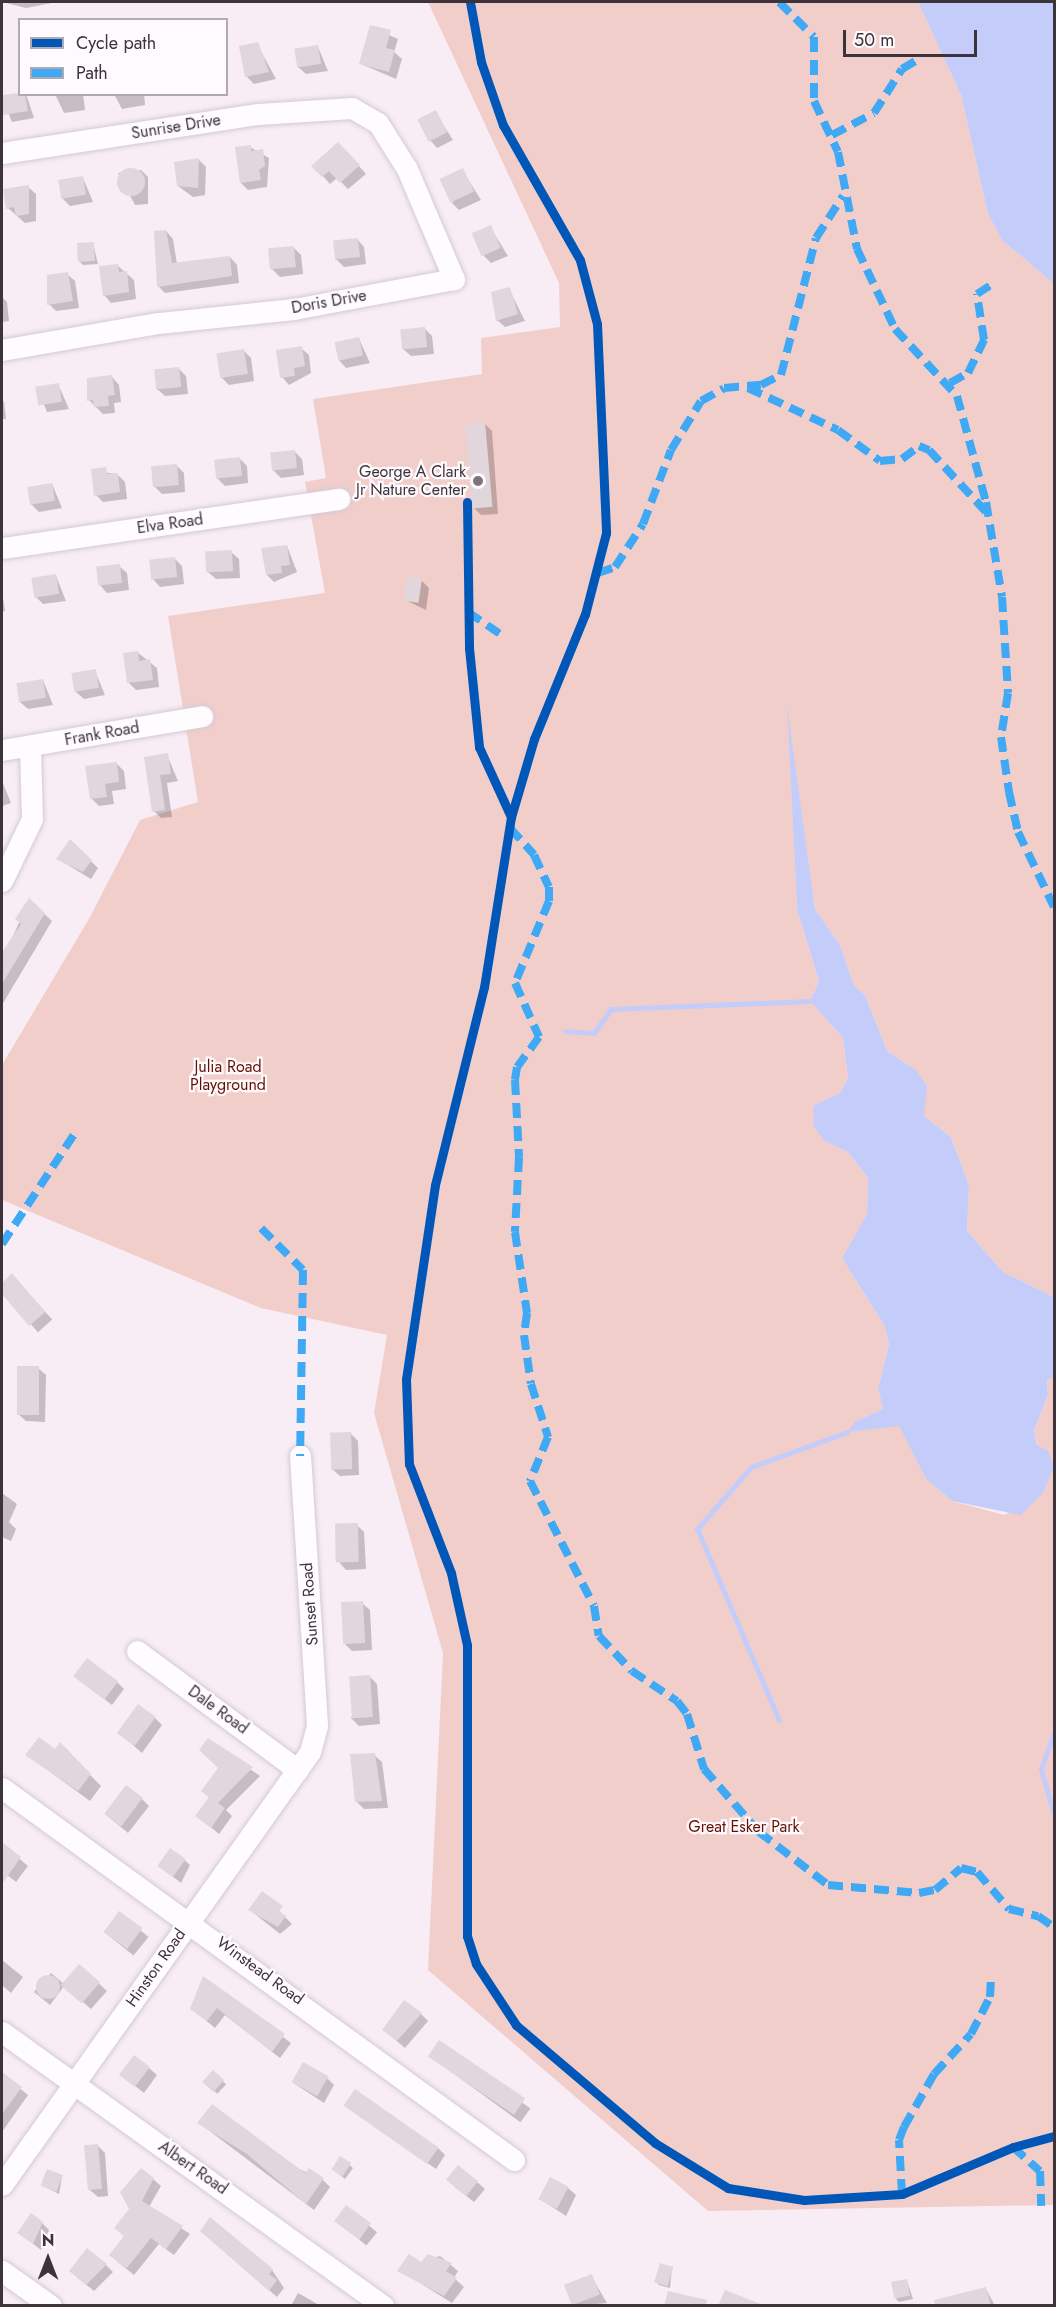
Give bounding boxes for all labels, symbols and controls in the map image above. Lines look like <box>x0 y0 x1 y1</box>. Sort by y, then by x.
legend <box>18 18 228 96</box>
scale bar <box>846 18 980 56</box>
text: 50 m <box>854 27 894 53</box>
text: Cycle path <box>76 30 156 56</box>
text: Path <box>76 60 108 86</box>
street label: Sunrise Drive <box>130 110 222 144</box>
street label: Doris Drive <box>290 286 368 318</box>
place label: George A Clark Jr Nature Center <box>356 462 466 500</box>
marker: George A Clark Jr Nature Center <box>471 474 485 488</box>
street label: Elva Road <box>136 510 204 538</box>
street label: Frank Road <box>63 718 141 750</box>
park label: Julia Road Playground <box>190 1057 266 1095</box>
street label: Sunset Road <box>298 1562 322 1646</box>
street label: Dale Road <box>184 1682 252 1738</box>
park label: Great Esker Park <box>688 1817 800 1837</box>
street label: Hinston Road <box>122 1925 190 2011</box>
street label: Winstead Road <box>213 1933 307 2009</box>
street label: Albert Road <box>155 2137 231 2199</box>
north arrow <box>18 2229 78 2289</box>
text: N <box>42 2229 54 2252</box>

